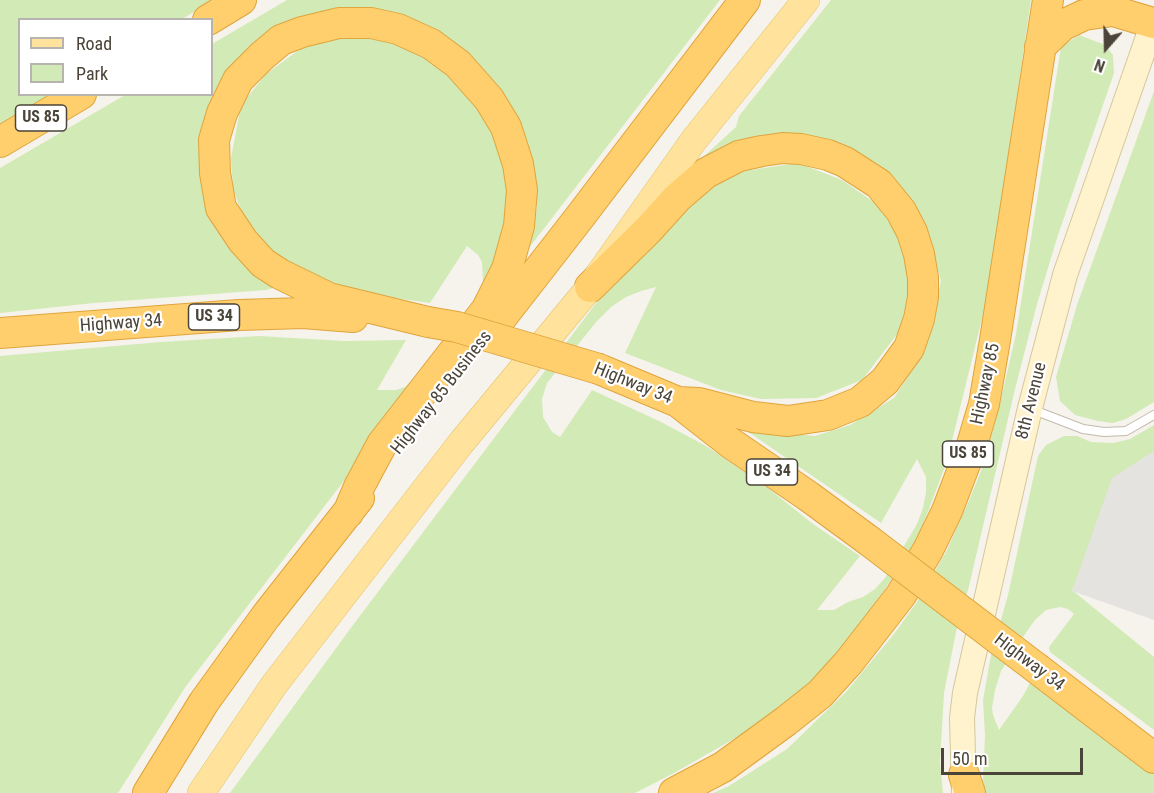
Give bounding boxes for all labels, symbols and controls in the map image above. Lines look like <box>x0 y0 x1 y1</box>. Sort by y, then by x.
legend <box>18 18 213 96</box>
north arrow <box>1076 18 1136 78</box>
text: Road <box>76 33 112 54</box>
text: N <box>1092 55 1108 76</box>
text: Park <box>76 63 108 84</box>
road number: US 85 <box>15 105 66 131</box>
road number: US 34 <box>188 304 240 330</box>
street label: Highway 34 <box>79 310 163 338</box>
street label: Highway 85 Business <box>387 327 497 459</box>
street label: Highway 85 <box>967 341 1005 427</box>
street label: Highway 34 <box>591 359 675 409</box>
street label: 8th Avenue <box>1012 360 1052 442</box>
road number: US 85 <box>942 441 994 467</box>
road number: US 34 <box>746 459 798 485</box>
street label: Highway 34 <box>990 630 1068 696</box>
scale bar <box>944 736 1086 774</box>
text: 50 m <box>952 748 987 769</box>

